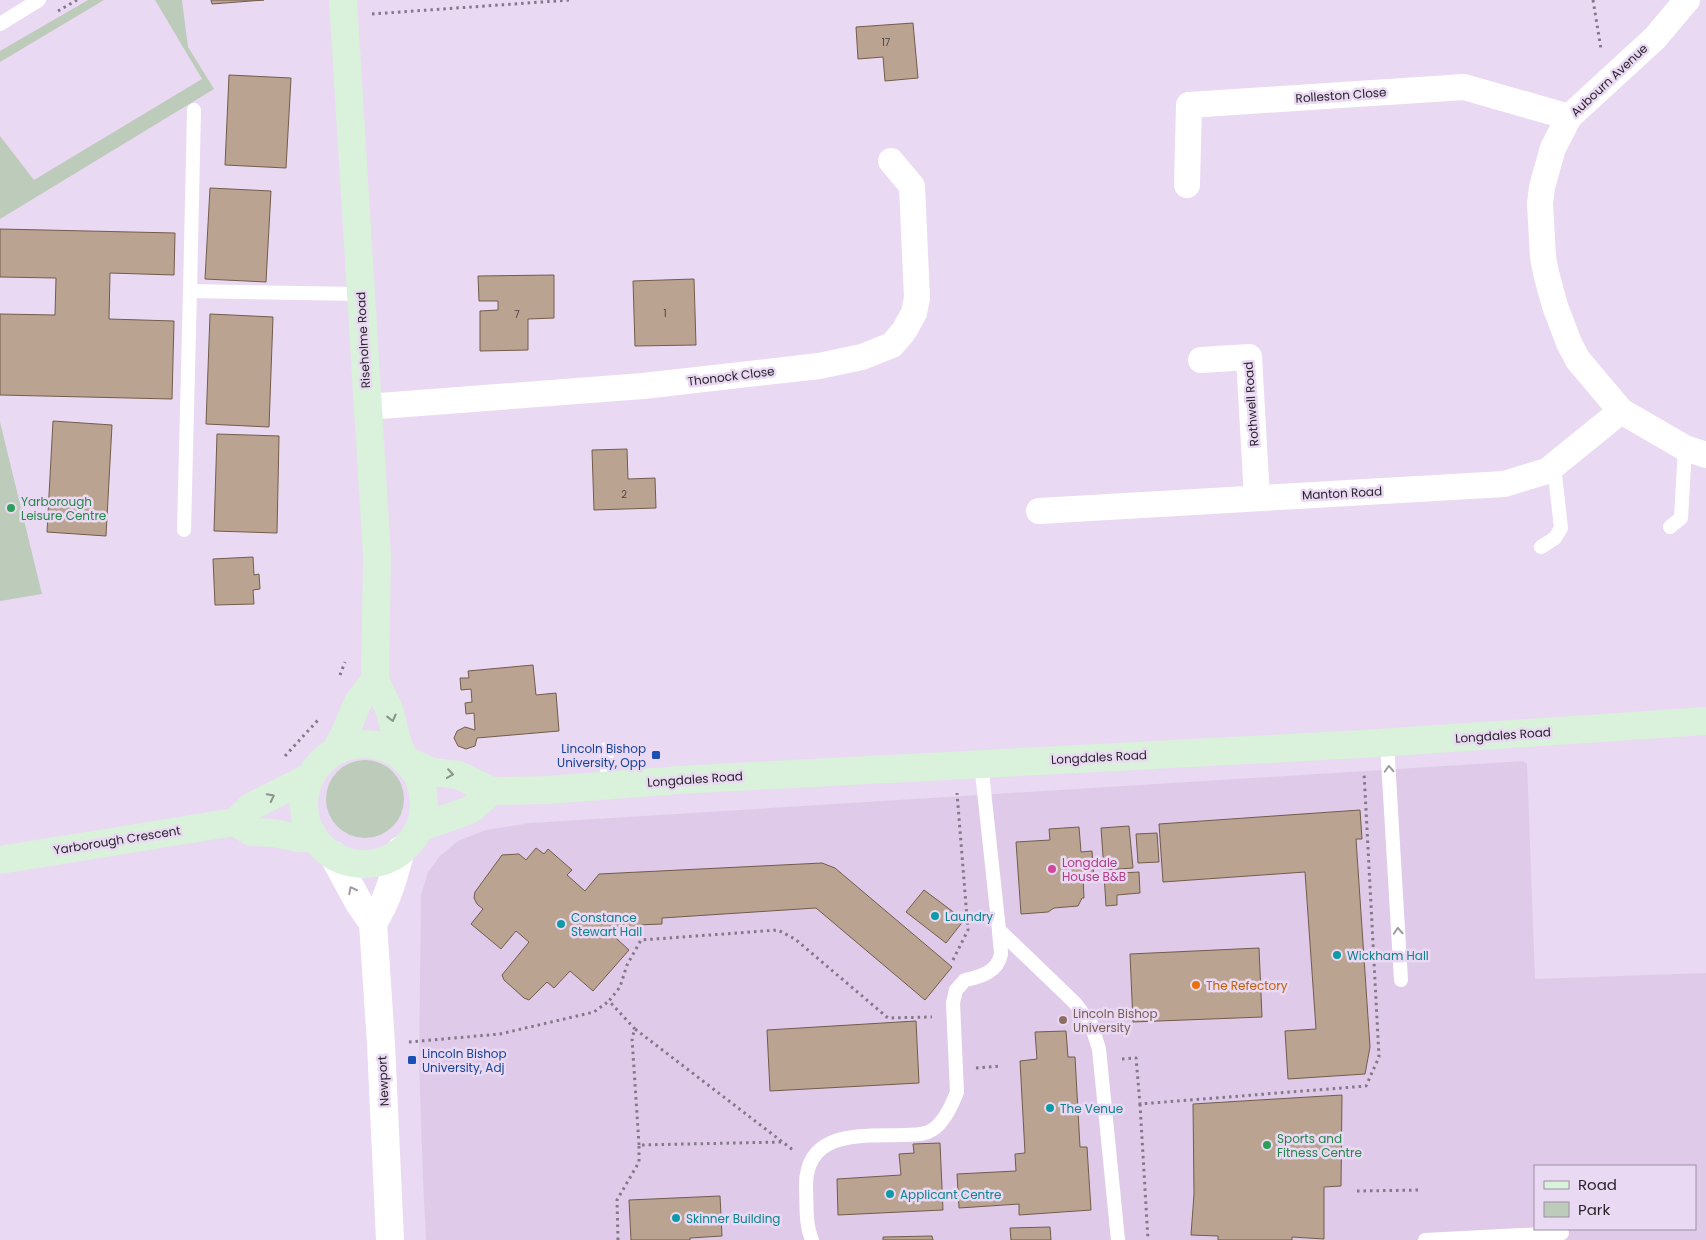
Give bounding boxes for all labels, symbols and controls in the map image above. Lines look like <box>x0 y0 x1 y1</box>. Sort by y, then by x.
house number: 17 <box>882 35 891 50</box>
street label: Aubourn Avenue <box>1567 40 1651 120</box>
street label: Rolleston Close <box>1295 83 1387 107</box>
street label: Riseholme Road <box>352 291 374 389</box>
house number: 1 <box>663 306 667 321</box>
house number: 7 <box>514 307 520 322</box>
street label: Rothwell Road <box>1240 361 1262 447</box>
street label: Thonock Close <box>687 362 775 390</box>
street label: Manton Road <box>1301 482 1383 504</box>
house number: 2 <box>621 487 627 502</box>
place label: Yarborough Leisure Centre <box>21 493 106 524</box>
marker: Yarborough Leisure Centre <box>5 502 17 514</box>
one-way arrow <box>386 714 397 723</box>
street label: Longdales Road <box>1455 723 1551 747</box>
place label: Lincoln Bishop University, Opp <box>557 740 646 771</box>
street label: Longdales Road <box>1051 746 1147 768</box>
marker: Lincoln Bishop University, Opp <box>650 749 662 761</box>
one-way arrow <box>1383 765 1394 773</box>
street label: Longdales Road <box>647 767 743 791</box>
one-way arrow <box>446 768 454 779</box>
one-way arrow <box>265 793 274 803</box>
street label: Yarborough Crescent <box>52 822 182 858</box>
place label: Longdale House B&B <box>1062 854 1126 885</box>
marker: Longdale House B&B <box>1046 863 1058 875</box>
one-way arrow <box>349 886 359 895</box>
place label: Laundry <box>945 908 993 925</box>
place label: Constance Stewart Hall <box>571 909 642 940</box>
marker: Laundry <box>929 910 941 922</box>
marker: Constance Stewart Hall <box>555 918 567 930</box>
one-way arrow <box>1393 927 1404 935</box>
place label: Wickham Hall <box>1347 947 1429 964</box>
marker: Wickham Hall <box>1331 949 1343 961</box>
place label: The Refectory <box>1206 977 1288 994</box>
marker: The Refectory <box>1190 979 1202 991</box>
place label: Lincoln Bishop University <box>1073 1005 1158 1036</box>
marker: Lincoln Bishop University <box>1057 1014 1069 1026</box>
place label: Lincoln Bishop University, Adj <box>422 1045 507 1076</box>
marker: Lincoln Bishop University, Adj <box>406 1054 418 1066</box>
street label: Newport <box>373 1055 393 1107</box>
place label: The Venue <box>1060 1100 1123 1117</box>
marker: The Venue <box>1044 1102 1056 1114</box>
place label: Sports and Fitness Centre <box>1277 1130 1362 1161</box>
marker: Sports and Fitness Centre <box>1261 1139 1273 1151</box>
legend <box>1534 1165 1696 1230</box>
text: Road <box>1578 1174 1617 1195</box>
place label: Applicant Centre <box>900 1186 1002 1203</box>
marker: Applicant Centre <box>884 1188 896 1200</box>
text: Park <box>1578 1199 1610 1220</box>
place label: Skinner Building <box>686 1210 780 1227</box>
marker: Skinner Building <box>670 1212 682 1224</box>

